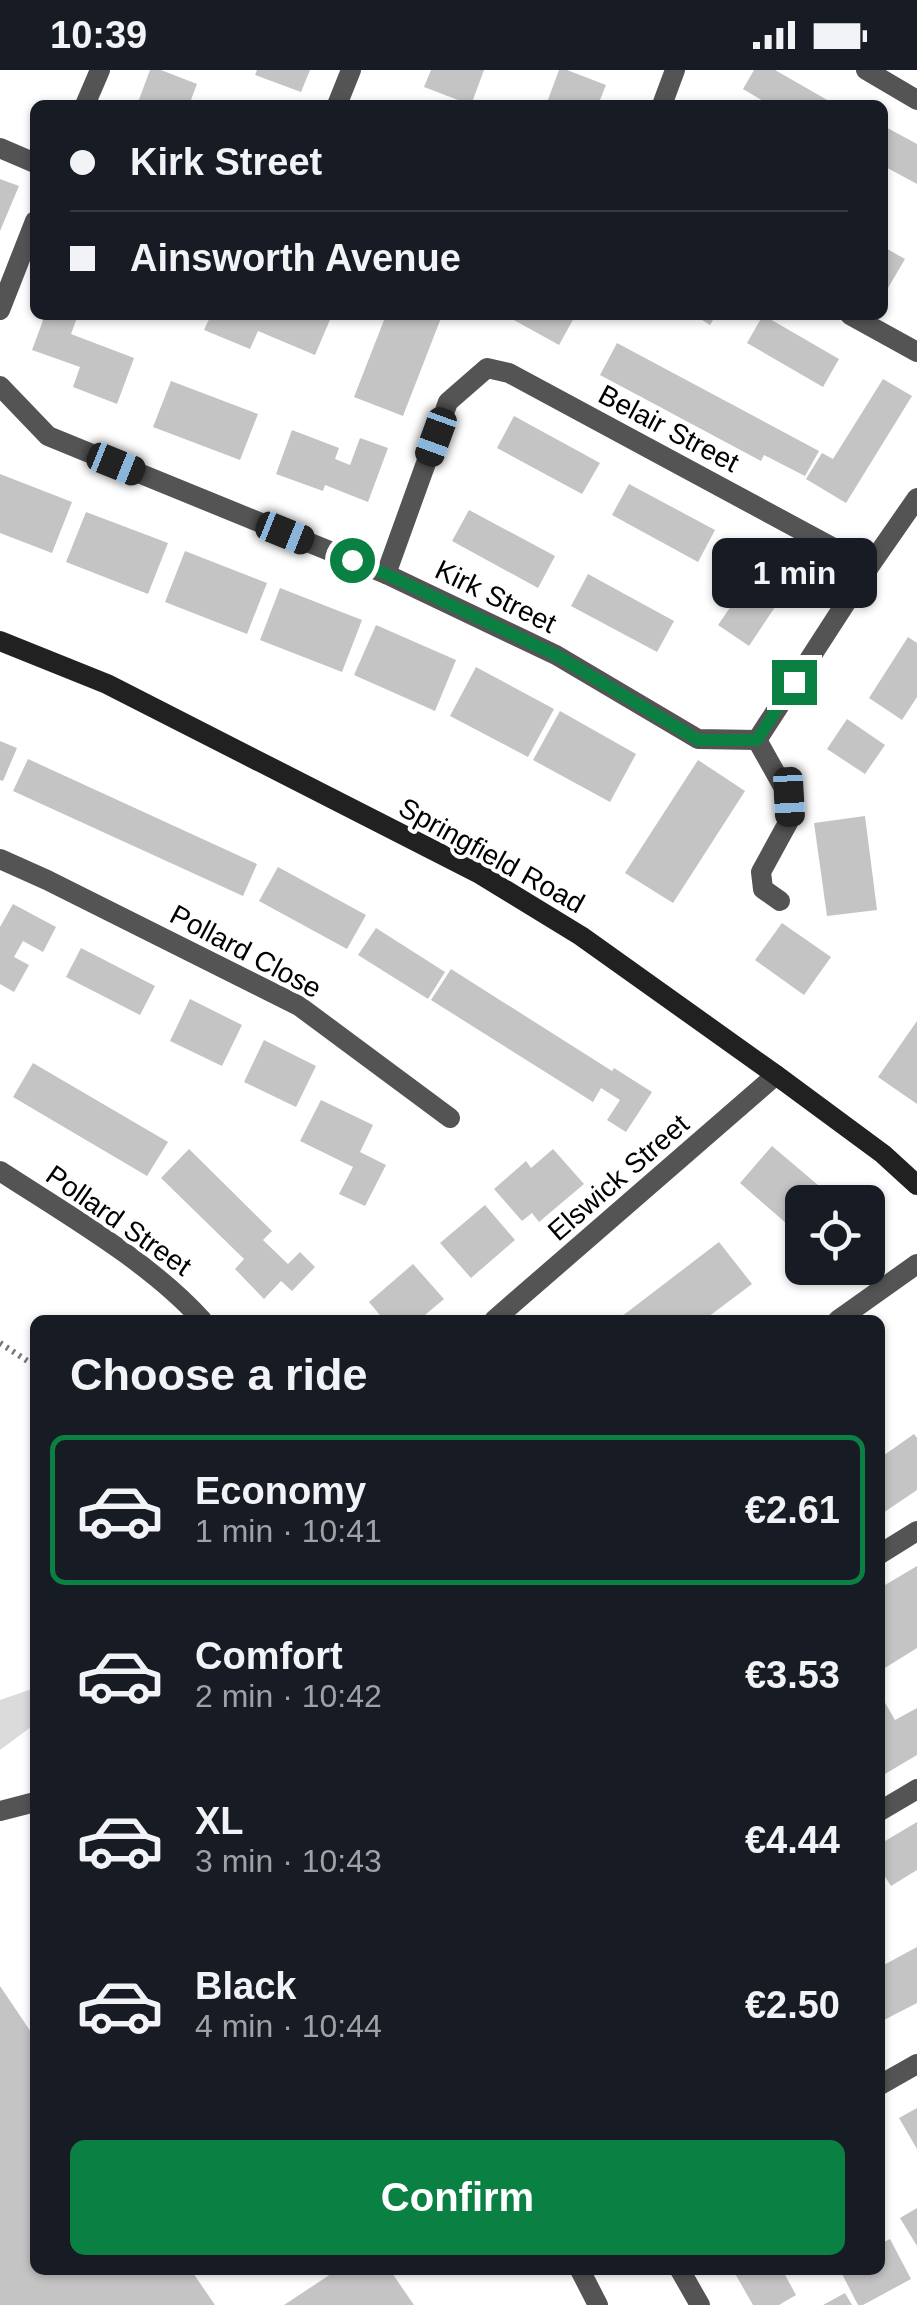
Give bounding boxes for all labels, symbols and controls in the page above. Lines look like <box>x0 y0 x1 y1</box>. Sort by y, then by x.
text: 10:39 <box>50 14 147 56</box>
text: Kirk Street <box>130 141 322 183</box>
text: Ainsworth Avenue <box>130 237 461 279</box>
street label: Belair Street <box>593 379 744 478</box>
car <box>412 404 460 470</box>
car <box>83 439 149 489</box>
car <box>252 508 318 558</box>
callout: 1 min <box>712 537 876 607</box>
route start <box>330 538 375 583</box>
street label: Kirk Street <box>430 554 562 639</box>
text: 1 min <box>753 555 836 591</box>
route end <box>772 660 817 705</box>
car <box>772 766 806 828</box>
street label: Springfield Road <box>394 792 590 919</box>
street label: Pollard Close <box>165 899 327 1004</box>
street label: Elswick Street <box>542 1108 695 1247</box>
street label: Pollard Street <box>40 1159 197 1282</box>
map controls <box>785 1185 885 1285</box>
button: locate <box>785 1185 885 1285</box>
text: Choose a ride <box>70 1349 368 1400</box>
icon: car <box>75 1465 165 1555</box>
text: Economy <box>195 1470 366 1512</box>
text: €2.61 <box>745 1489 840 1531</box>
text: 1 min · 10:41 <box>195 1513 382 1549</box>
icon: car <box>75 1630 165 1720</box>
text: Comfort <box>195 1635 343 1677</box>
text: €3.53 <box>745 1654 840 1696</box>
text: 2 min · 10:42 <box>195 1678 382 1714</box>
icon: car <box>75 1795 165 1885</box>
text: XL <box>195 1800 244 1842</box>
text: €4.44 <box>745 1819 840 1861</box>
text: 3 min · 10:43 <box>195 1843 382 1879</box>
icon: car <box>75 1960 165 2050</box>
text: Black <box>195 1965 296 2007</box>
text: €2.50 <box>745 1984 840 2026</box>
text: 4 min · 10:44 <box>195 2008 382 2044</box>
button: Confirm <box>70 2140 845 2255</box>

